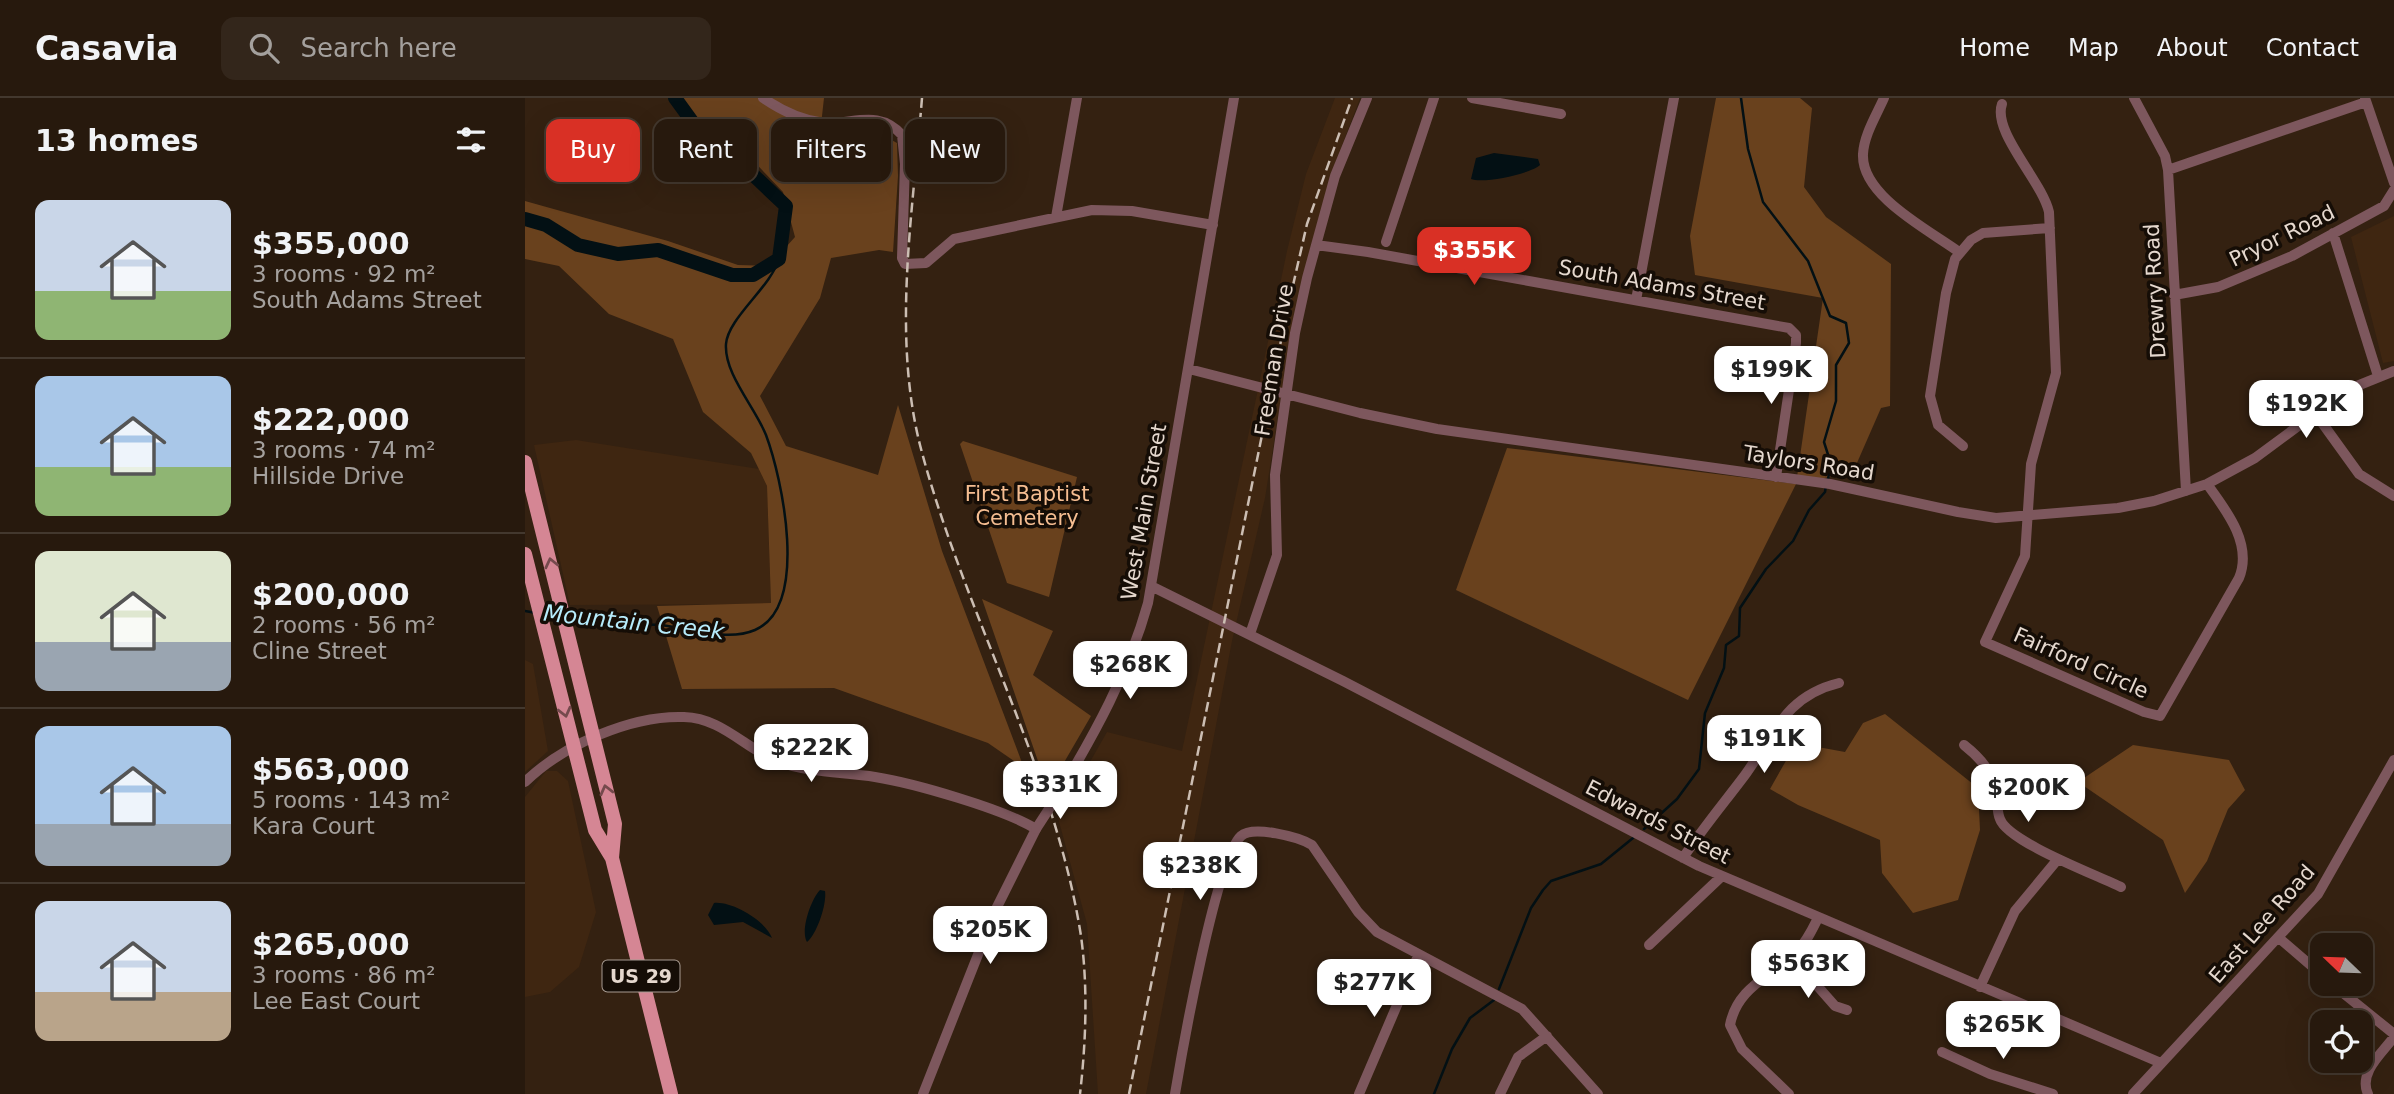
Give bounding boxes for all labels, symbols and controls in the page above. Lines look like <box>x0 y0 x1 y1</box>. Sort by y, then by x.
search box <box>221 17 711 80</box>
text: Casavia <box>35 29 179 68</box>
icon: search <box>245 29 283 67</box>
text: Search here <box>301 33 457 63</box>
text: Home <box>1959 34 2030 62</box>
text: Map <box>2068 34 2119 62</box>
text: About <box>2157 34 2228 62</box>
text: Contact <box>2266 34 2359 62</box>
chip: Buy <box>546 119 640 182</box>
chip: Rent <box>654 119 757 182</box>
chip: Filters <box>771 119 891 182</box>
chip: New <box>905 119 1005 182</box>
icon: filters <box>452 121 490 159</box>
text: 13 homes <box>35 123 199 158</box>
street label: Pryor Road <box>2225 200 2339 272</box>
street label: Drewry Road <box>2139 223 2171 359</box>
text: $355,000 <box>252 226 410 261</box>
icon: home <box>91 228 175 312</box>
pin: $355K <box>1425 228 1523 287</box>
text: $355K <box>1433 237 1515 263</box>
street label: South Adams Street <box>1557 255 1767 315</box>
text: 3 rooms · 92 m² <box>252 261 436 287</box>
street label: Freeman Drive <box>1250 282 1298 438</box>
text: South Adams Street <box>252 287 482 313</box>
pin: $199K <box>1722 346 1820 406</box>
text: $199K <box>1730 356 1812 382</box>
pin: $192K <box>2257 380 2355 440</box>
text: $192K <box>2265 390 2347 416</box>
text: $222,000 <box>252 402 410 437</box>
icon: home <box>91 404 175 488</box>
street label: West Main Street <box>1117 422 1171 602</box>
text: 3 rooms · 74 m² <box>252 437 436 463</box>
street label: Taylors Road <box>1741 441 1876 485</box>
text: Hillside Drive <box>252 463 404 489</box>
park label: First Baptist Cemetery <box>965 482 1089 530</box>
one-way arrow <box>545 558 559 570</box>
text: $200,000 <box>252 577 410 612</box>
icon: home <box>91 579 175 663</box>
water label: Mountain Creek <box>542 600 727 645</box>
text: 2 rooms · 56 m² <box>252 612 436 638</box>
street label: Fairford Circle <box>2010 623 2152 703</box>
text: Cline Street <box>252 638 387 664</box>
pin: $268K <box>1081 642 1179 701</box>
text: $268K <box>1089 651 1171 677</box>
one-way arrow <box>556 706 571 718</box>
pin: $191K <box>1715 716 1813 775</box>
pin: $222K <box>762 724 860 784</box>
text: $191K <box>1723 725 1805 751</box>
text: $222K <box>770 734 852 760</box>
text: $563,000 <box>252 752 410 787</box>
icon: home <box>91 754 175 838</box>
pin: $331K <box>1011 762 1109 821</box>
pin: $200K <box>1979 764 2077 824</box>
text: $331K <box>1019 771 1101 797</box>
text: $200K <box>1987 774 2069 800</box>
street label: Edwards Street <box>1581 775 1735 869</box>
one-way arrow <box>600 785 614 797</box>
text: 5 rooms · 143 m² <box>252 787 450 813</box>
text: Kara Court <box>252 813 375 839</box>
pin: $238K <box>1151 842 1249 902</box>
text: $238K <box>1159 852 1241 878</box>
street label: East Lee Road <box>2204 860 2320 988</box>
pin: $205K <box>941 906 1039 966</box>
text: $205K <box>949 916 1031 942</box>
text: $265,000 <box>252 927 410 962</box>
icon: home <box>91 929 175 1013</box>
north arrow <box>2310 933 2373 996</box>
map controls <box>2310 933 2373 1073</box>
pin: $563K <box>1759 940 1857 1000</box>
text: $563K <box>1767 950 1849 976</box>
road number: US 29 <box>603 960 679 992</box>
pin: $277K <box>1325 960 1423 1019</box>
text: 3 rooms · 86 m² <box>252 962 436 988</box>
text: $277K <box>1333 969 1415 995</box>
text: Lee East Court <box>252 988 420 1014</box>
pin: $265K <box>1954 1002 2052 1061</box>
button: locate <box>2310 1010 2373 1073</box>
text: $265K <box>1962 1011 2044 1037</box>

